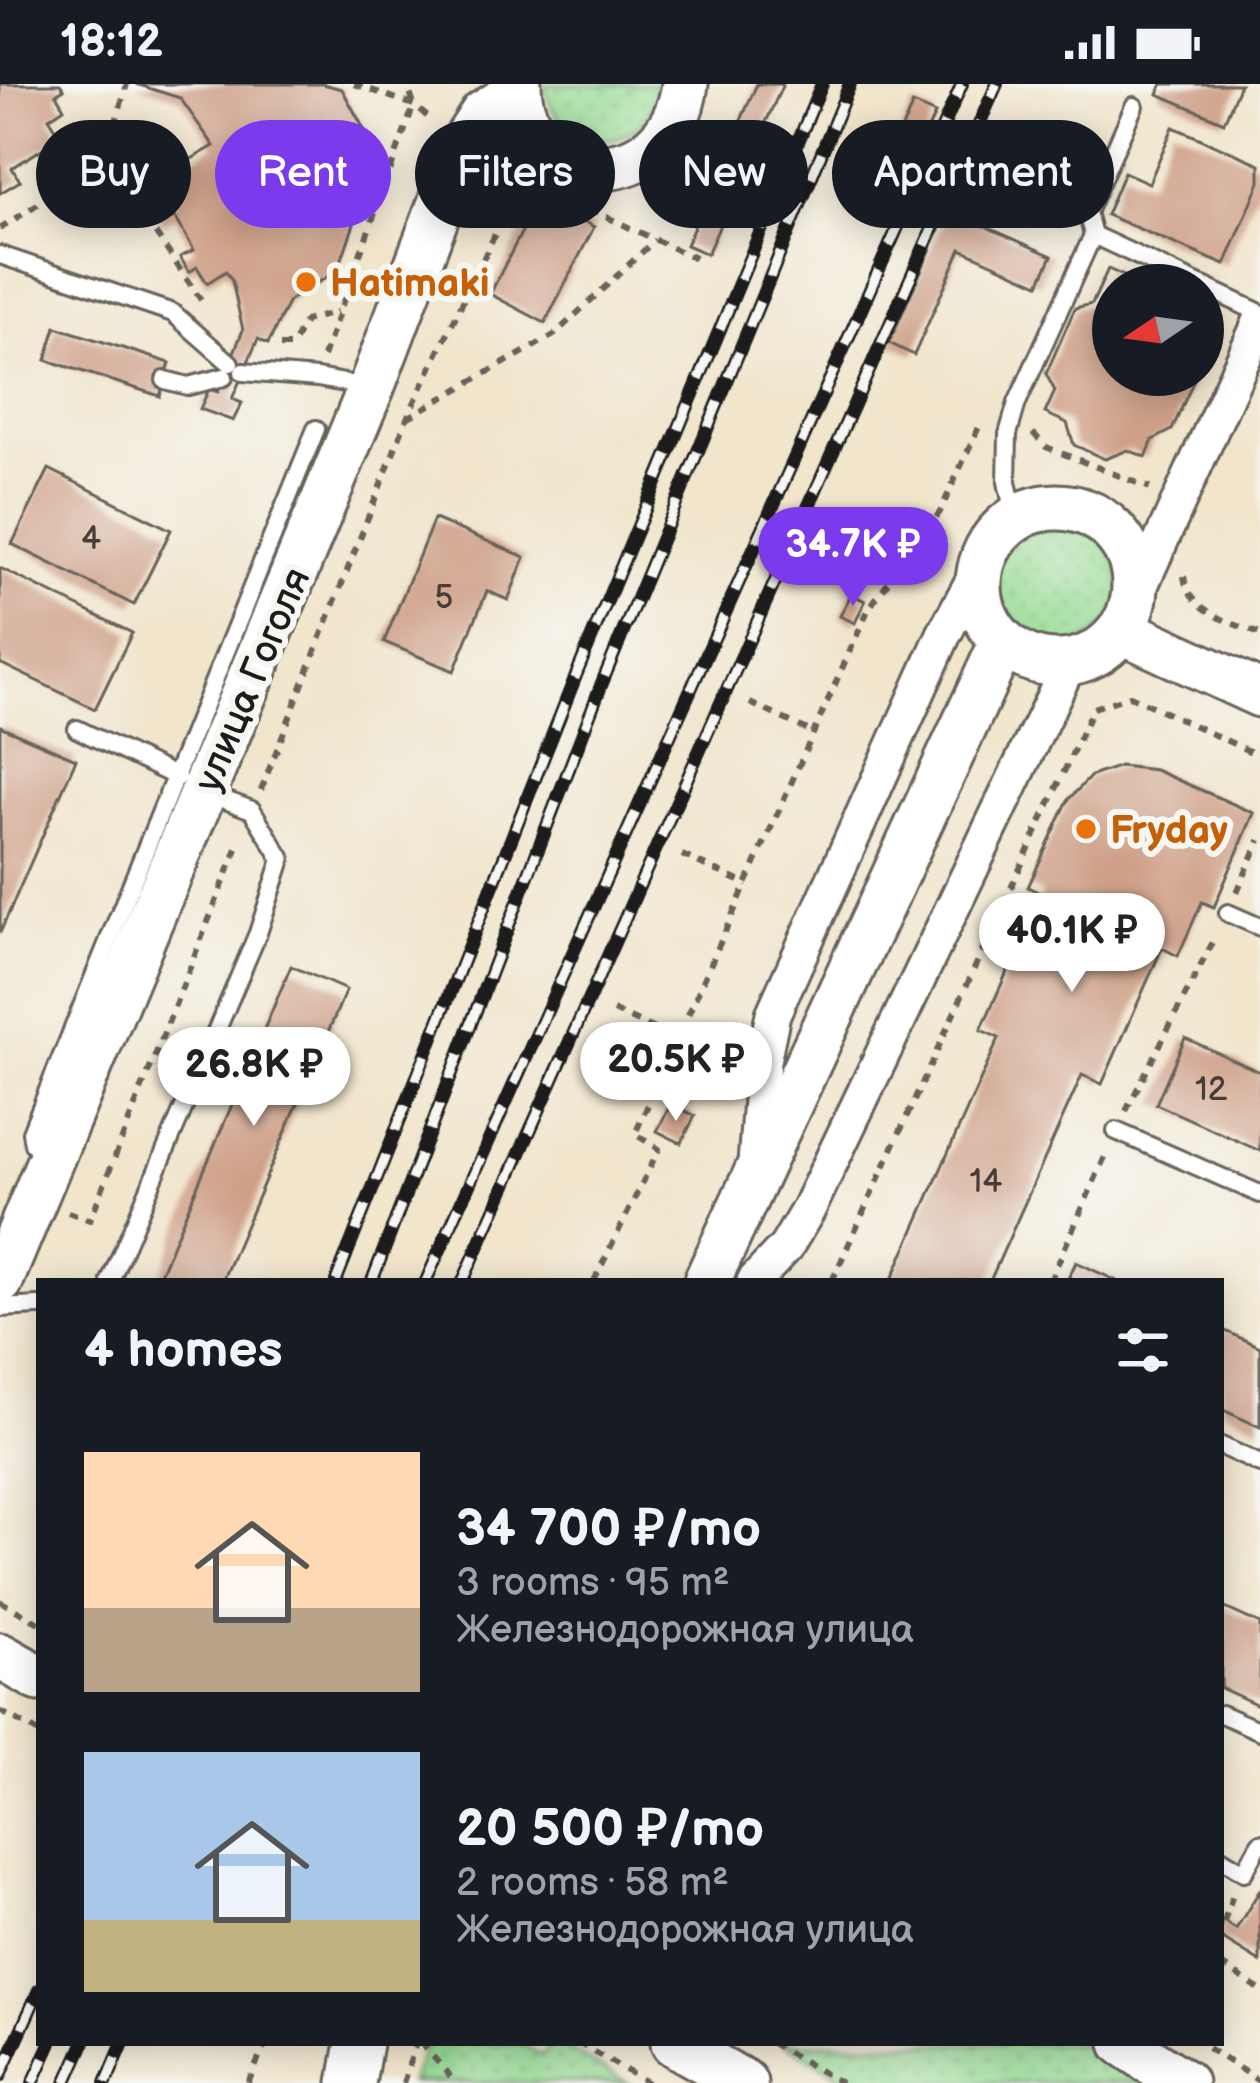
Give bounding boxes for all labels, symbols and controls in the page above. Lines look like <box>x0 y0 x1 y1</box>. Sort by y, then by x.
text: 18:12 <box>60 15 163 70</box>
chip: Buy <box>36 120 191 228</box>
chip: Rent <box>215 120 391 228</box>
chip: Filters <box>415 120 615 228</box>
chip: New <box>639 120 808 228</box>
chip: Apartment <box>832 120 1114 228</box>
place label: Hatimaki <box>330 261 489 308</box>
north arrow <box>1092 264 1224 396</box>
map controls <box>1092 264 1224 396</box>
marker: Hatimaki <box>293 269 319 295</box>
pin: 34.7K ₽ <box>742 507 964 609</box>
house number: 4 <box>81 519 101 559</box>
text: 34.7K ₽ <box>785 522 921 569</box>
street label: улица Гоголя <box>185 561 322 799</box>
house number: 5 <box>435 578 453 618</box>
place label: Fryday <box>1110 808 1228 855</box>
marker: Fryday <box>1073 816 1099 842</box>
pin: 40.1K ₽ <box>961 893 1183 995</box>
text: 40.1K ₽ <box>1006 908 1138 955</box>
pin: 20.5K ₽ <box>565 1022 787 1124</box>
pin: 26.8K ₽ <box>143 1027 365 1129</box>
text: 20.5K ₽ <box>607 1037 745 1084</box>
text: 26.8K ₽ <box>185 1042 323 1089</box>
house number: 12 <box>1195 1070 1228 1110</box>
house number: 14 <box>970 1162 1002 1202</box>
icon: filters <box>1110 1317 1176 1383</box>
text: 4 homes <box>84 1320 283 1381</box>
text: 34 700 ₽/mo <box>456 1499 761 1560</box>
icon: home <box>180 1500 324 1644</box>
text: 3 rooms · 95 m² <box>456 1560 730 1607</box>
text: Железнодорожная улица <box>456 1607 914 1654</box>
text: 20 500 ₽/mo <box>456 1799 764 1860</box>
icon: home <box>180 1800 324 1944</box>
text: 2 rooms · 58 m² <box>456 1860 729 1907</box>
text: Железнодорожная улица <box>456 1907 914 1954</box>

